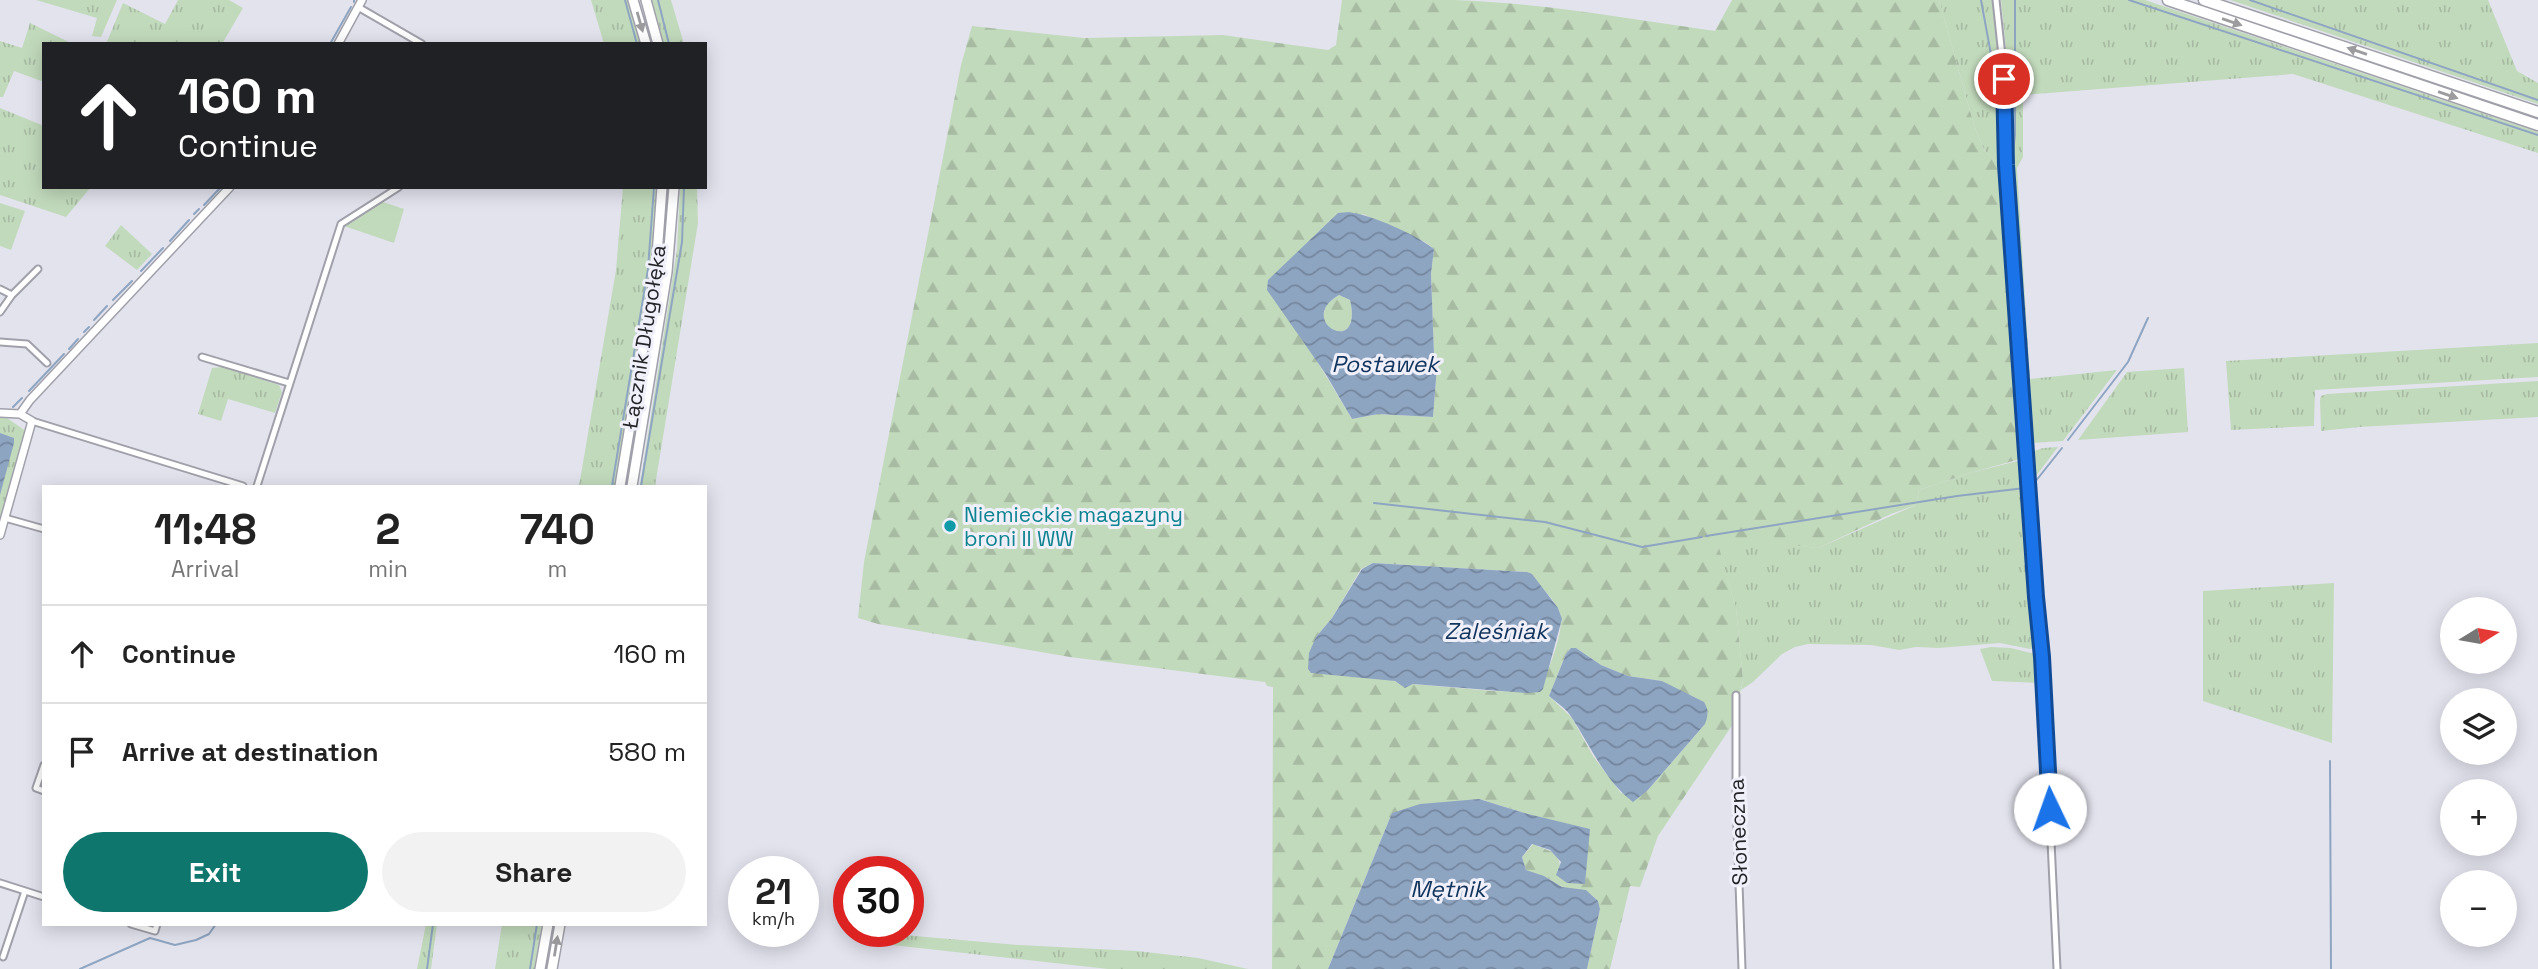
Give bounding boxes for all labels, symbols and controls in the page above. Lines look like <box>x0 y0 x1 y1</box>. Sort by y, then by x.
one-way arrow <box>635 11 646 33</box>
one-way arrow <box>2222 17 2243 28</box>
one-way arrow <box>2347 45 2368 56</box>
pin <box>1974 49 2034 109</box>
icon: arrive <box>1985 60 2023 98</box>
text: 160 m <box>178 65 316 127</box>
icon: ahead <box>63 70 154 161</box>
one-way arrow <box>2437 90 2458 100</box>
text: Continue <box>178 126 318 166</box>
street label: Łącznik Długołęka <box>616 243 672 431</box>
water label: Postawek <box>1331 349 1441 379</box>
place label: Niemieckie magazyny broni II WW <box>964 501 1183 552</box>
text: 11:48 <box>154 503 256 556</box>
text: 2 <box>376 503 401 556</box>
text: 740 <box>520 503 595 556</box>
marker: Niemieckie magazyny broni II WW <box>942 518 958 534</box>
text: Arrival <box>171 554 239 584</box>
text: min <box>368 554 408 584</box>
text: m <box>548 554 567 584</box>
north arrow <box>2440 597 2516 674</box>
map controls <box>2440 597 2517 947</box>
water label: Zaleśniak <box>1444 616 1550 646</box>
icon: ahead <box>63 635 101 673</box>
text: Continue <box>122 637 236 671</box>
text: 160 m <box>614 637 686 671</box>
button: layers <box>2440 688 2517 765</box>
icon: arrive <box>63 733 101 771</box>
text: Arrive at destination <box>122 735 379 769</box>
text: 580 m <box>609 735 686 769</box>
position arrow <box>2013 772 2087 846</box>
street label: Słoneczna <box>1723 778 1753 886</box>
button: + <box>2440 779 2517 856</box>
button: Exit <box>63 832 368 912</box>
button: Share <box>382 832 686 912</box>
speed limit sign: 30 <box>833 856 924 947</box>
text: 21 <box>755 870 792 914</box>
button: − <box>2440 870 2517 947</box>
water label: Mętnik <box>1410 874 1489 904</box>
text: km/h <box>752 907 795 930</box>
one-way arrow <box>551 935 562 957</box>

